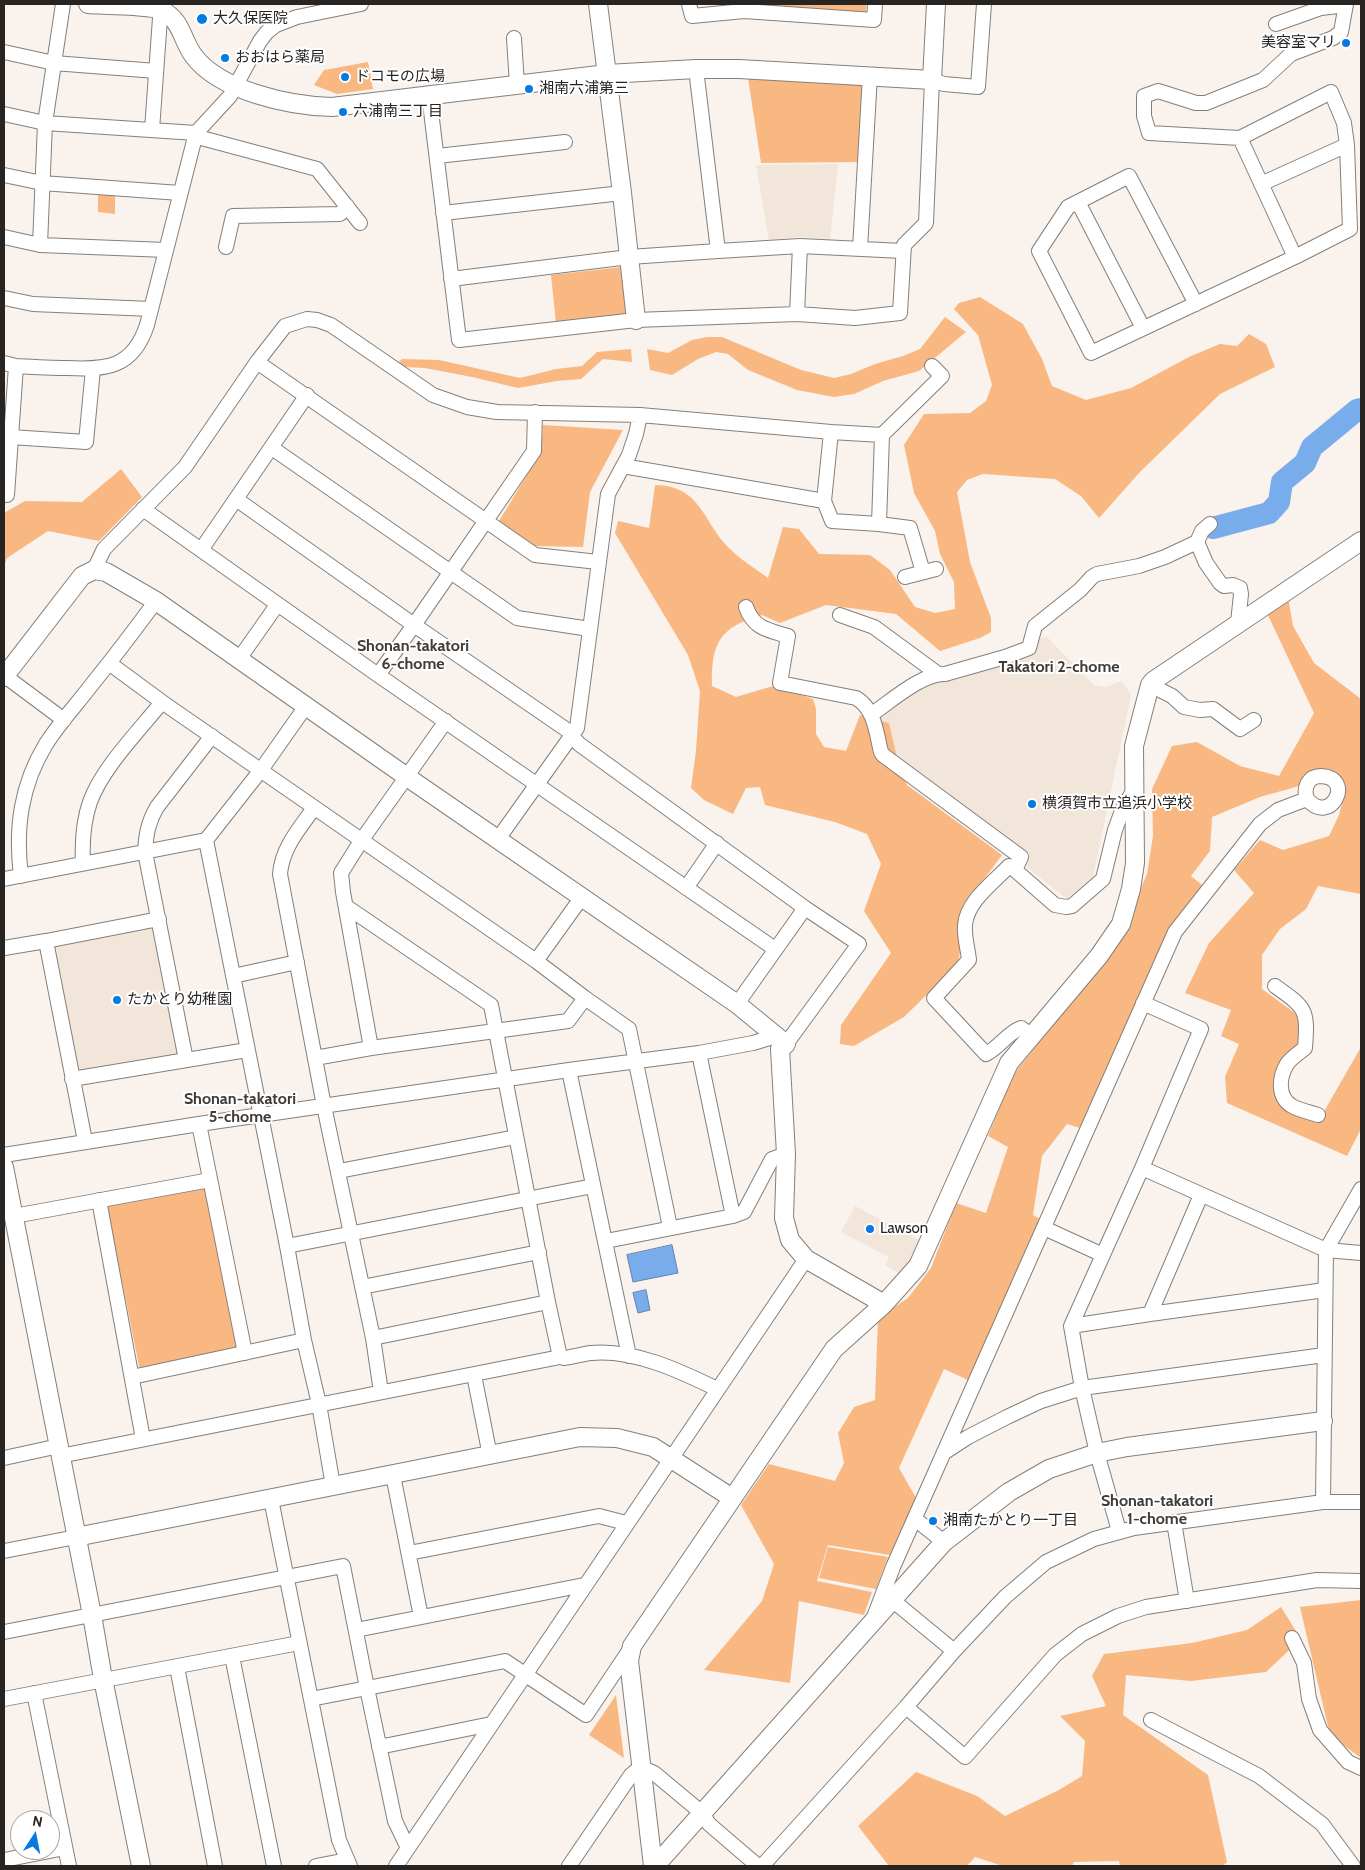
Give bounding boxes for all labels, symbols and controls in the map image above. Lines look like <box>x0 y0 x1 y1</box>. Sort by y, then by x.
place label: 大久保医院 <box>213 10 288 28</box>
marker: 大久保医院 <box>195 12 209 26</box>
place label: 美容室マリ <box>1261 34 1336 52</box>
marker: 美容室マリ <box>1340 37 1352 49</box>
place label: おおはら薬局 <box>235 49 325 67</box>
marker: おおはら薬局 <box>219 52 231 64</box>
place label: ドコモの広場 <box>355 68 445 86</box>
marker: ドコモの広場 <box>339 71 351 83</box>
place label: 湘南六浦第三 <box>539 80 629 98</box>
marker: 湘南六浦第三 <box>523 83 535 95</box>
place label: 六浦南三丁目 <box>353 103 443 121</box>
marker: 六浦南三丁目 <box>337 106 349 118</box>
district label: Shonan-takatori 6-chome <box>357 636 469 674</box>
district label: Takatori 2-chome <box>998 657 1120 677</box>
place label: 横須賀市立追浜小学校 <box>1042 795 1192 813</box>
marker: 横須賀市立追浜小学校 <box>1026 798 1038 810</box>
place label: たかとり幼稚園 <box>127 991 232 1009</box>
marker: たかとり幼稚園 <box>111 994 123 1006</box>
district label: Shonan-takatori 5-chome <box>184 1089 296 1127</box>
place label: Lawson <box>880 1220 928 1238</box>
marker: Lawson <box>864 1223 876 1235</box>
district label: Shonan-takatori 1-chome <box>1101 1491 1213 1529</box>
place label: 湘南たかとり一丁目 <box>943 1512 1078 1530</box>
marker: 湘南たかとり一丁目 <box>927 1515 939 1527</box>
north arrow <box>10 1810 60 1860</box>
text: N <box>31 1811 44 1831</box>

